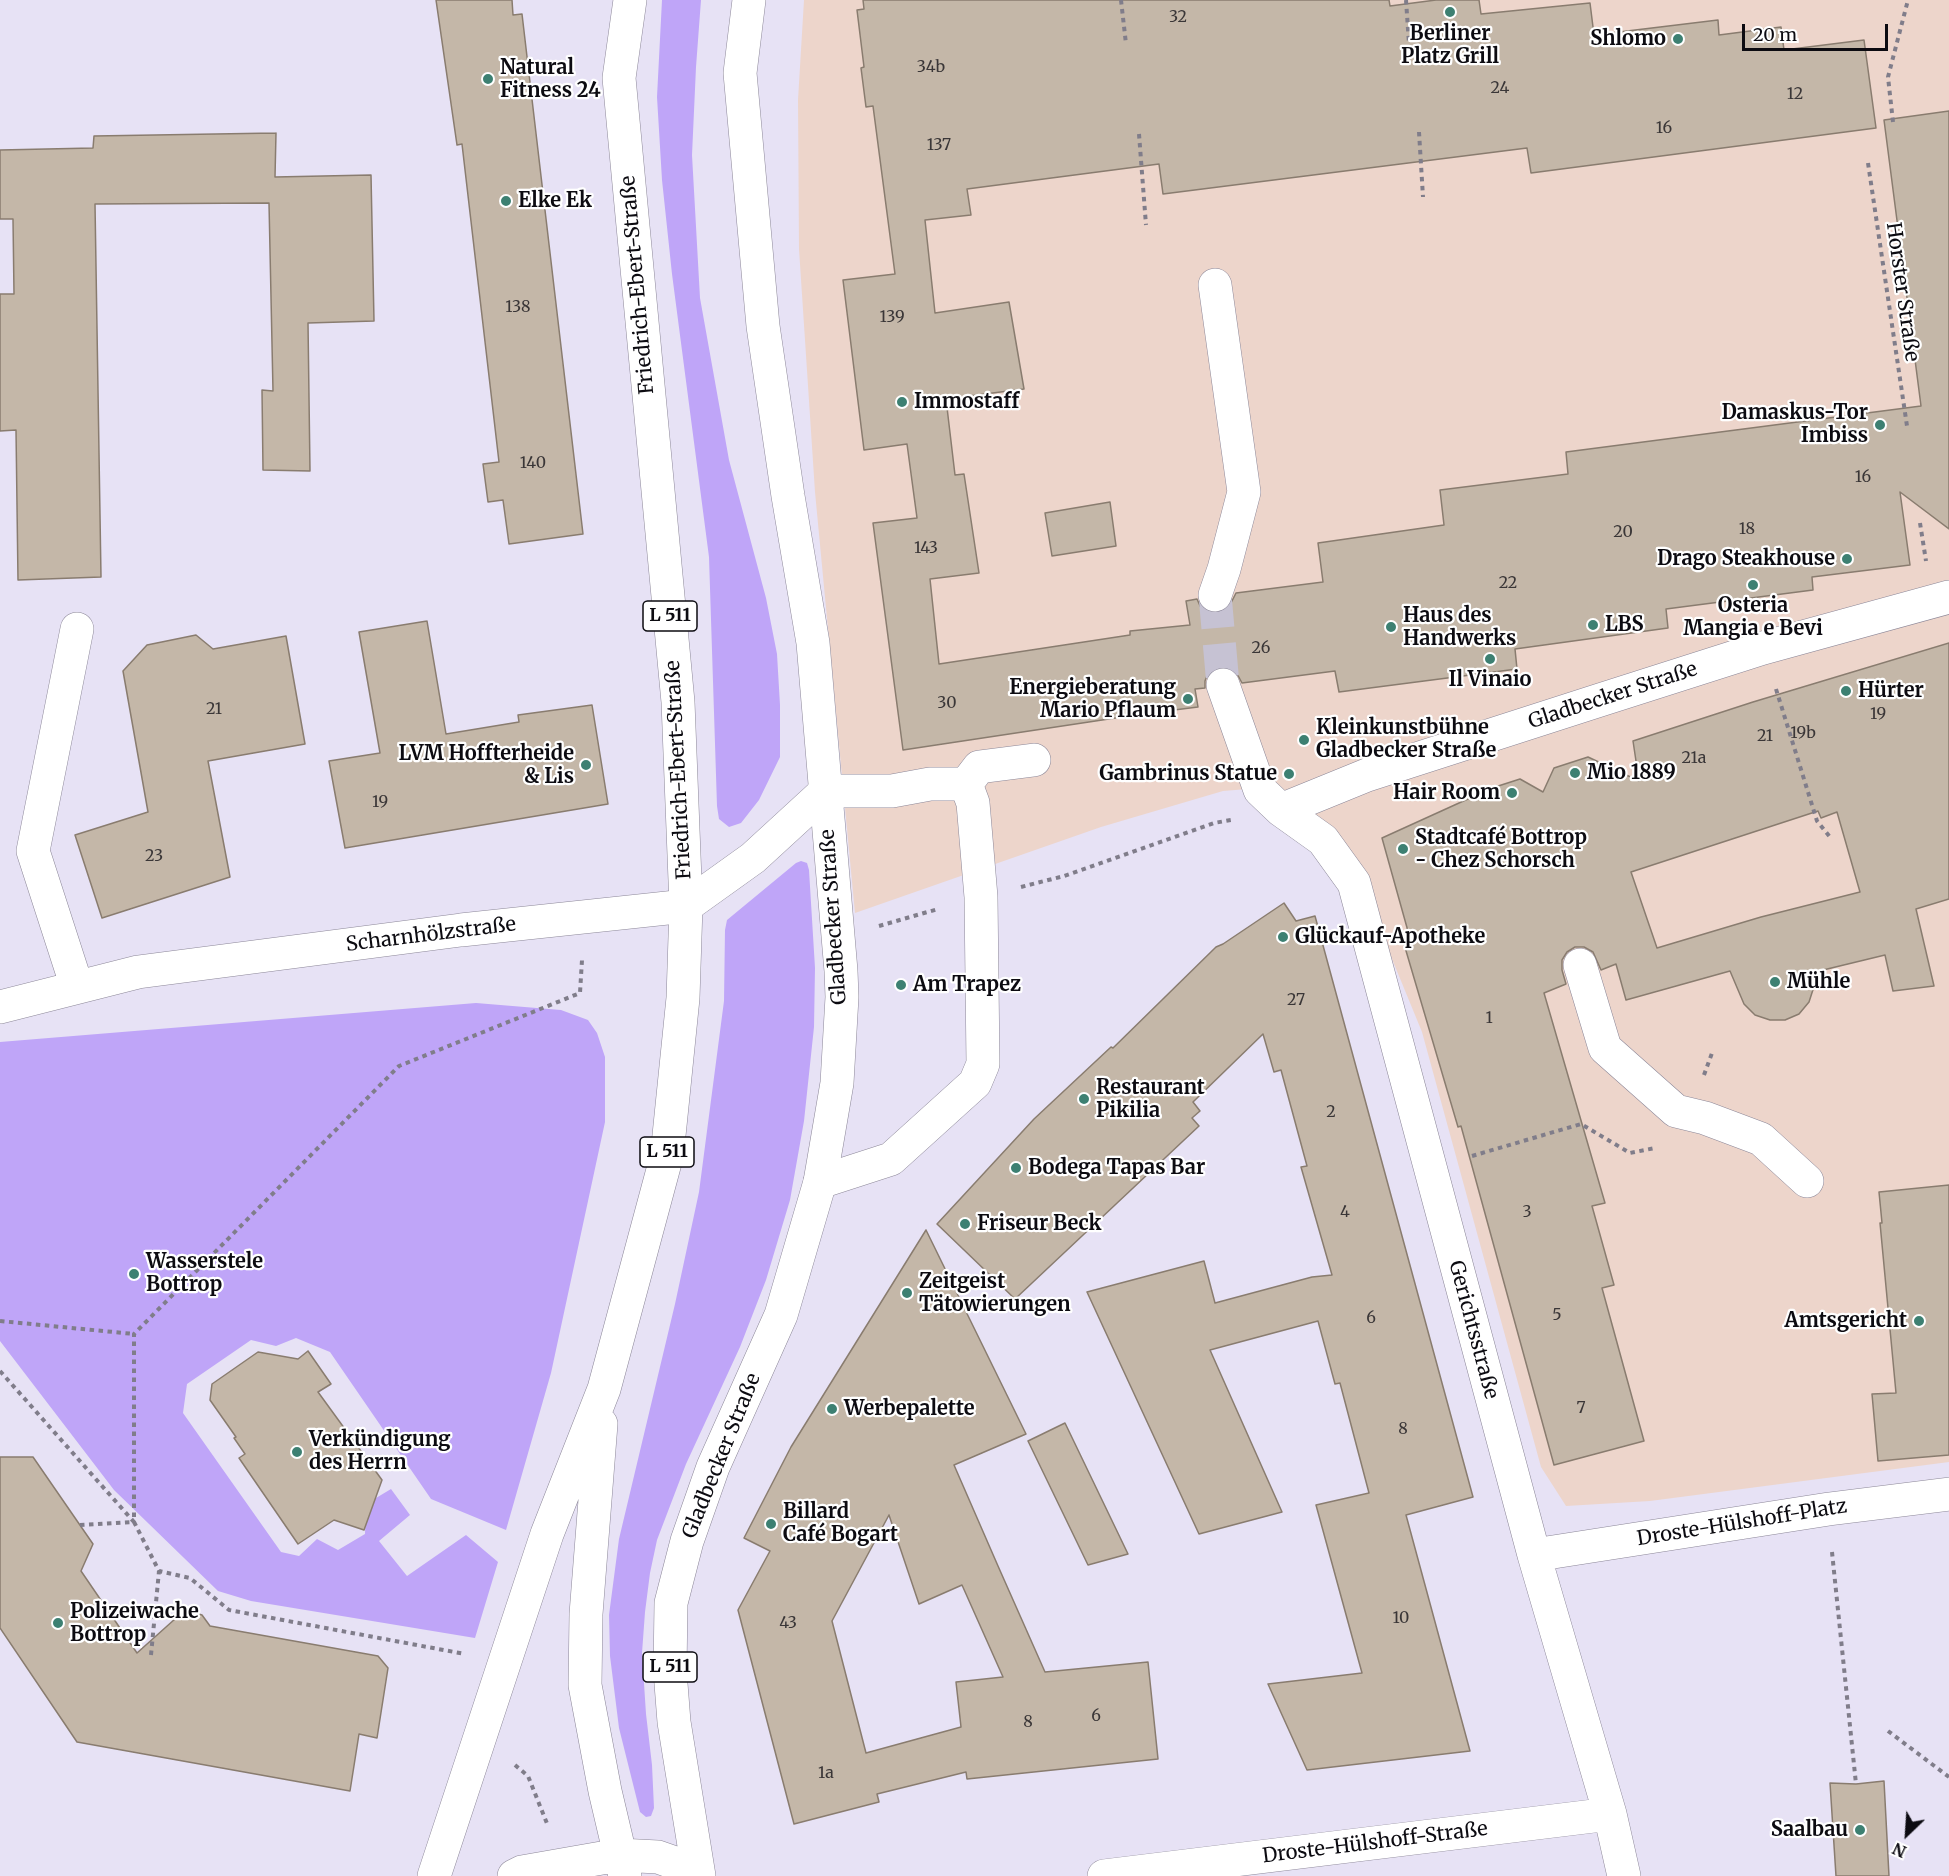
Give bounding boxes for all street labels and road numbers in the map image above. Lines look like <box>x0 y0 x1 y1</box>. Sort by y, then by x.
street label: Friedrich-Ebert-Straße <box>616 175 660 395</box>
street label: Horster Straße <box>1880 221 1924 363</box>
road number: L 511 <box>643 601 697 631</box>
street label: Gladbecker Straße <box>1526 657 1700 735</box>
street label: Friedrich-Ebert-Straße <box>661 660 697 880</box>
street label: Gladbecker Straße <box>816 828 852 1006</box>
street label: Scharnhölzstraße <box>345 913 517 957</box>
road number: L 511 <box>640 1137 694 1167</box>
street label: Gerichtsstraße <box>1443 1258 1503 1402</box>
street label: Gladbecker Straße <box>678 1370 766 1542</box>
street label: Droste-Hülshoff-Platz <box>1635 1495 1849 1551</box>
road number: L 511 <box>643 1652 697 1682</box>
street label: Droste-Hülshoff-Straße <box>1261 1817 1489 1869</box>

